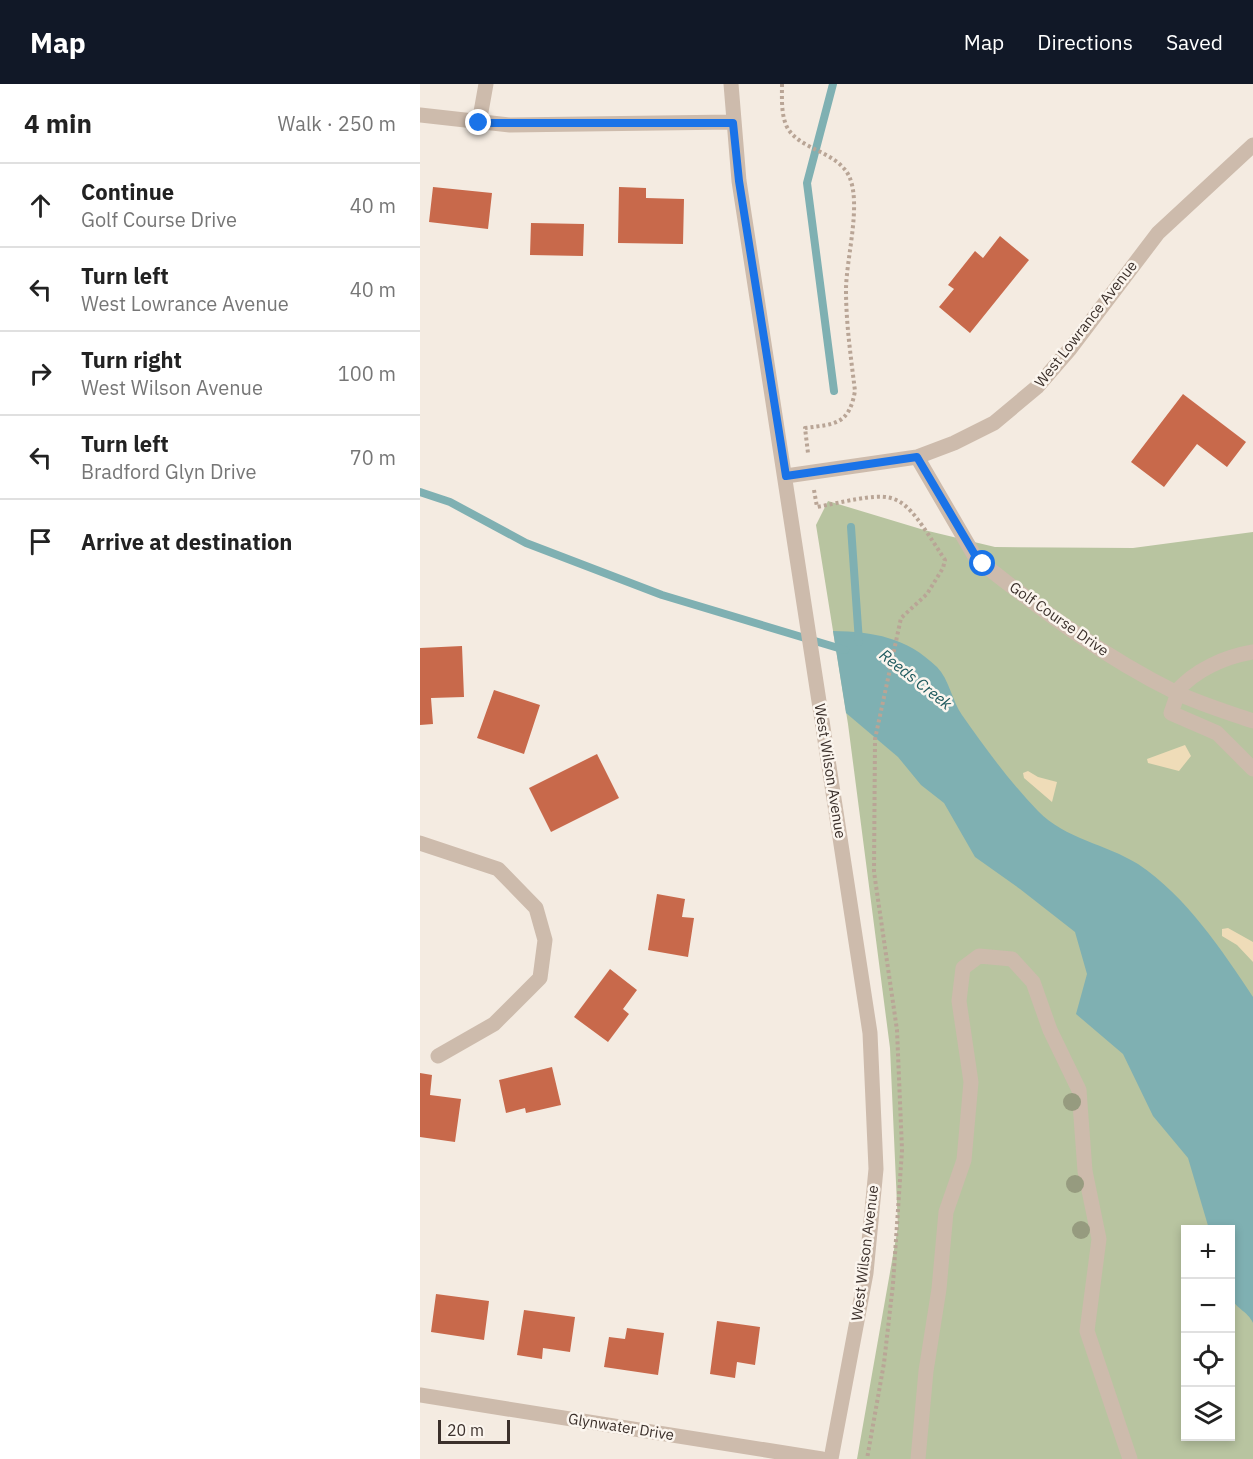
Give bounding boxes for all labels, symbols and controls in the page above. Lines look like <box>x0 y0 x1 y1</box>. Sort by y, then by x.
text: Map <box>30 24 86 61</box>
text: Map <box>964 28 1004 56</box>
text: Directions <box>1037 28 1133 56</box>
text: Saved <box>1166 28 1223 56</box>
text: 4 min <box>24 106 92 140</box>
route end <box>465 109 491 135</box>
text: Walk · 250 m <box>278 110 396 137</box>
text: Continue <box>81 177 174 206</box>
icon: ahead <box>24 189 57 222</box>
text: 40 m <box>350 192 396 219</box>
text: Golf Course Drive <box>81 206 237 233</box>
street label: West Lowrance Avenue <box>1030 256 1141 391</box>
text: Turn left <box>81 261 169 290</box>
icon: left <box>24 273 57 306</box>
text: 40 m <box>350 276 396 303</box>
text: West Lowrance Avenue <box>81 290 289 317</box>
text: Turn right <box>81 345 182 374</box>
icon: right <box>24 357 57 390</box>
text: 100 m <box>338 360 396 387</box>
text: West Wilson Avenue <box>81 374 263 401</box>
text: Turn left <box>81 429 169 458</box>
icon: left <box>24 441 57 474</box>
text: 70 m <box>350 444 396 471</box>
text: Bradford Glyn Drive <box>81 458 256 485</box>
icon: arrive <box>24 525 57 558</box>
text: Arrive at destination <box>81 527 292 556</box>
route start <box>969 550 995 576</box>
street label: Golf Course Drive <box>1006 577 1113 660</box>
water label: Reeds Creek <box>876 644 957 714</box>
street label: West Wilson Avenue <box>810 702 851 840</box>
street label: West Wilson Avenue <box>847 1184 882 1322</box>
map controls <box>1181 1225 1235 1441</box>
button: + <box>1181 1225 1235 1279</box>
button: − <box>1181 1279 1235 1333</box>
button: locate <box>1181 1333 1235 1387</box>
button: layers <box>1181 1387 1235 1441</box>
street label: Glynwater Drive <box>567 1409 675 1444</box>
scale bar <box>438 1417 510 1444</box>
text: 20 m <box>447 1420 484 1440</box>

